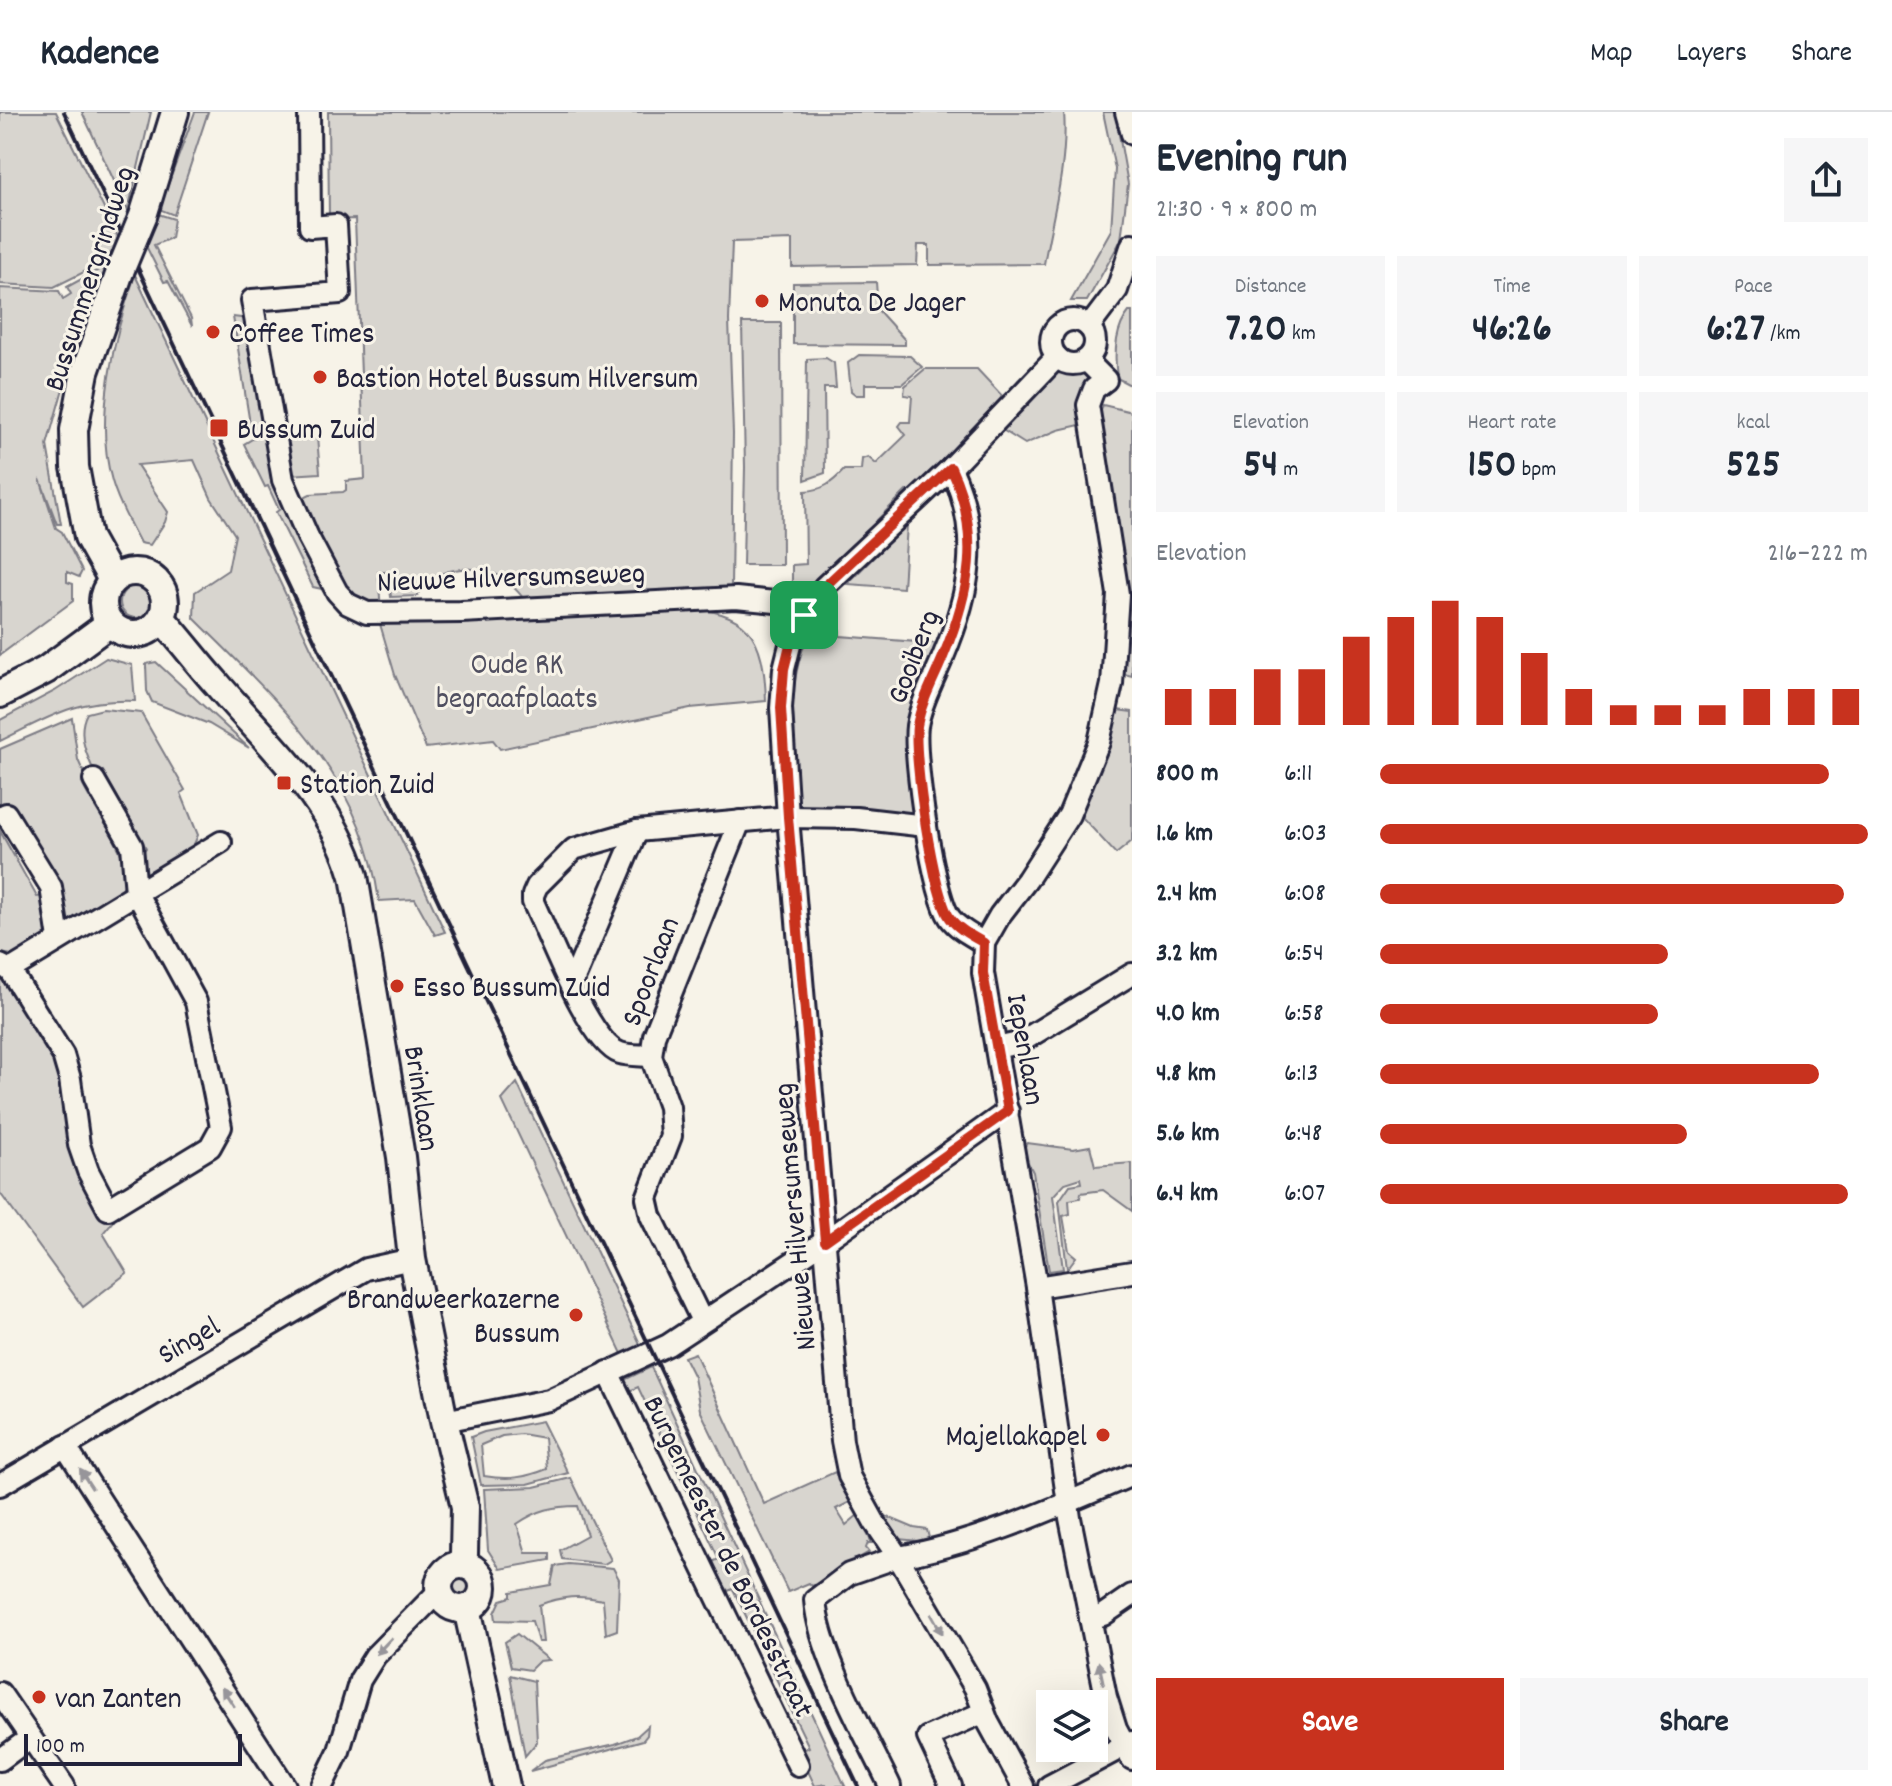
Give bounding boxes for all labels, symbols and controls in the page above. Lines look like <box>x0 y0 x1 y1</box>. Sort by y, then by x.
text: Kadence <box>40 28 159 83</box>
text: Map <box>1590 35 1633 75</box>
text: Layers <box>1677 35 1747 75</box>
text: Share <box>1791 35 1852 75</box>
text: Evening run <box>1156 130 1347 193</box>
button: share <box>1784 138 1868 222</box>
street label: Bussummergrindweg <box>36 161 149 397</box>
text: 21:30 · 9 × 800 m <box>1156 192 1318 229</box>
text: Distance <box>1235 272 1307 303</box>
text: Time <box>1493 272 1531 303</box>
text: Pace <box>1734 272 1773 303</box>
place label: Monuta De Jager <box>778 284 966 327</box>
marker: Monuta De Jager <box>753 292 771 310</box>
text: 7.20 <box>1225 303 1287 360</box>
text: 46:26 <box>1472 303 1552 360</box>
text: 6:27 <box>1706 303 1765 360</box>
place label: Coffee Times <box>229 315 375 358</box>
text: km <box>1287 319 1316 350</box>
text: /km <box>1765 319 1801 350</box>
marker: Coffee Times <box>204 323 222 341</box>
place label: Bastion Hotel Bussum Hilversum <box>336 360 698 403</box>
marker: Bastion Hotel Bussum Hilversum <box>311 368 329 386</box>
text: Elevation <box>1232 408 1309 439</box>
text: Heart rate <box>1468 408 1556 439</box>
text: kcal <box>1737 408 1770 439</box>
place label: Bussum Zuid <box>237 411 376 454</box>
marker: Bussum Zuid <box>208 417 230 439</box>
text: 54 <box>1243 439 1278 496</box>
text: 150 <box>1468 439 1517 496</box>
text: 525 <box>1726 439 1781 496</box>
text: m <box>1278 455 1298 486</box>
text: bpm <box>1517 455 1556 486</box>
text: Elevation <box>1156 536 1246 573</box>
text: 216–222 m <box>1767 536 1868 573</box>
street label: Nieuwe Hilversumseweg <box>376 554 646 607</box>
pin <box>770 581 838 649</box>
icon: arrive <box>782 593 826 637</box>
street label: Gooiberg <box>879 604 954 711</box>
park label: Oude RK begraafplaats <box>436 646 598 723</box>
text: 800 m <box>1156 756 1219 793</box>
text: 6:11 <box>1284 756 1312 793</box>
place label: Station Zuid <box>300 766 435 809</box>
marker: Station Zuid <box>275 774 293 792</box>
text: 1.6 km <box>1156 816 1213 853</box>
text: 6:03 <box>1284 816 1327 853</box>
text: 2.4 km <box>1156 876 1217 913</box>
text: 6:08 <box>1284 876 1326 913</box>
street label: Spoorlaan <box>613 912 694 1034</box>
text: 3.2 km <box>1156 936 1218 973</box>
text: 6:54 <box>1284 936 1324 973</box>
place label: Esso Bussum Zuid <box>413 969 611 1012</box>
marker: Esso Bussum Zuid <box>388 977 406 995</box>
street label: Iepenlaan <box>992 991 1054 1109</box>
text: 4.0 km <box>1156 996 1220 1033</box>
text: 6:58 <box>1284 996 1324 1033</box>
street label: Brinklaan <box>389 1043 448 1154</box>
text: 4.8 km <box>1156 1056 1216 1093</box>
text: 6:13 <box>1284 1056 1318 1093</box>
street label: Nieuwe Hilversumseweg <box>764 1081 831 1352</box>
text: 5.6 km <box>1156 1116 1220 1153</box>
text: 6:48 <box>1284 1116 1322 1153</box>
text: 6.4 km <box>1156 1176 1218 1213</box>
text: 6:07 <box>1284 1176 1325 1213</box>
place label: Brandweerkazerne Bussum <box>347 1281 560 1358</box>
marker: Brandweerkazerne Bussum <box>567 1306 585 1324</box>
street label: Singel <box>151 1308 230 1378</box>
street label: Burgemeester de Bordesstraat <box>629 1390 823 1726</box>
place label: Majellakapel <box>945 1418 1087 1461</box>
marker: Majellakapel <box>1094 1426 1112 1444</box>
one-way arrow <box>79 1468 94 1489</box>
one-way arrow <box>930 1613 944 1635</box>
one-way arrow <box>375 1637 393 1656</box>
one-way arrow <box>1094 1660 1107 1685</box>
button: Save <box>1156 1678 1504 1770</box>
button: Share <box>1520 1678 1868 1770</box>
place label: van Zanten <box>55 1680 182 1723</box>
one-way arrow <box>221 1686 235 1708</box>
marker: van Zanten <box>30 1688 48 1706</box>
map controls <box>1036 1690 1108 1762</box>
button: layers <box>1036 1690 1108 1762</box>
scale bar <box>24 1730 242 1766</box>
text: 100 m <box>36 1732 85 1763</box>

